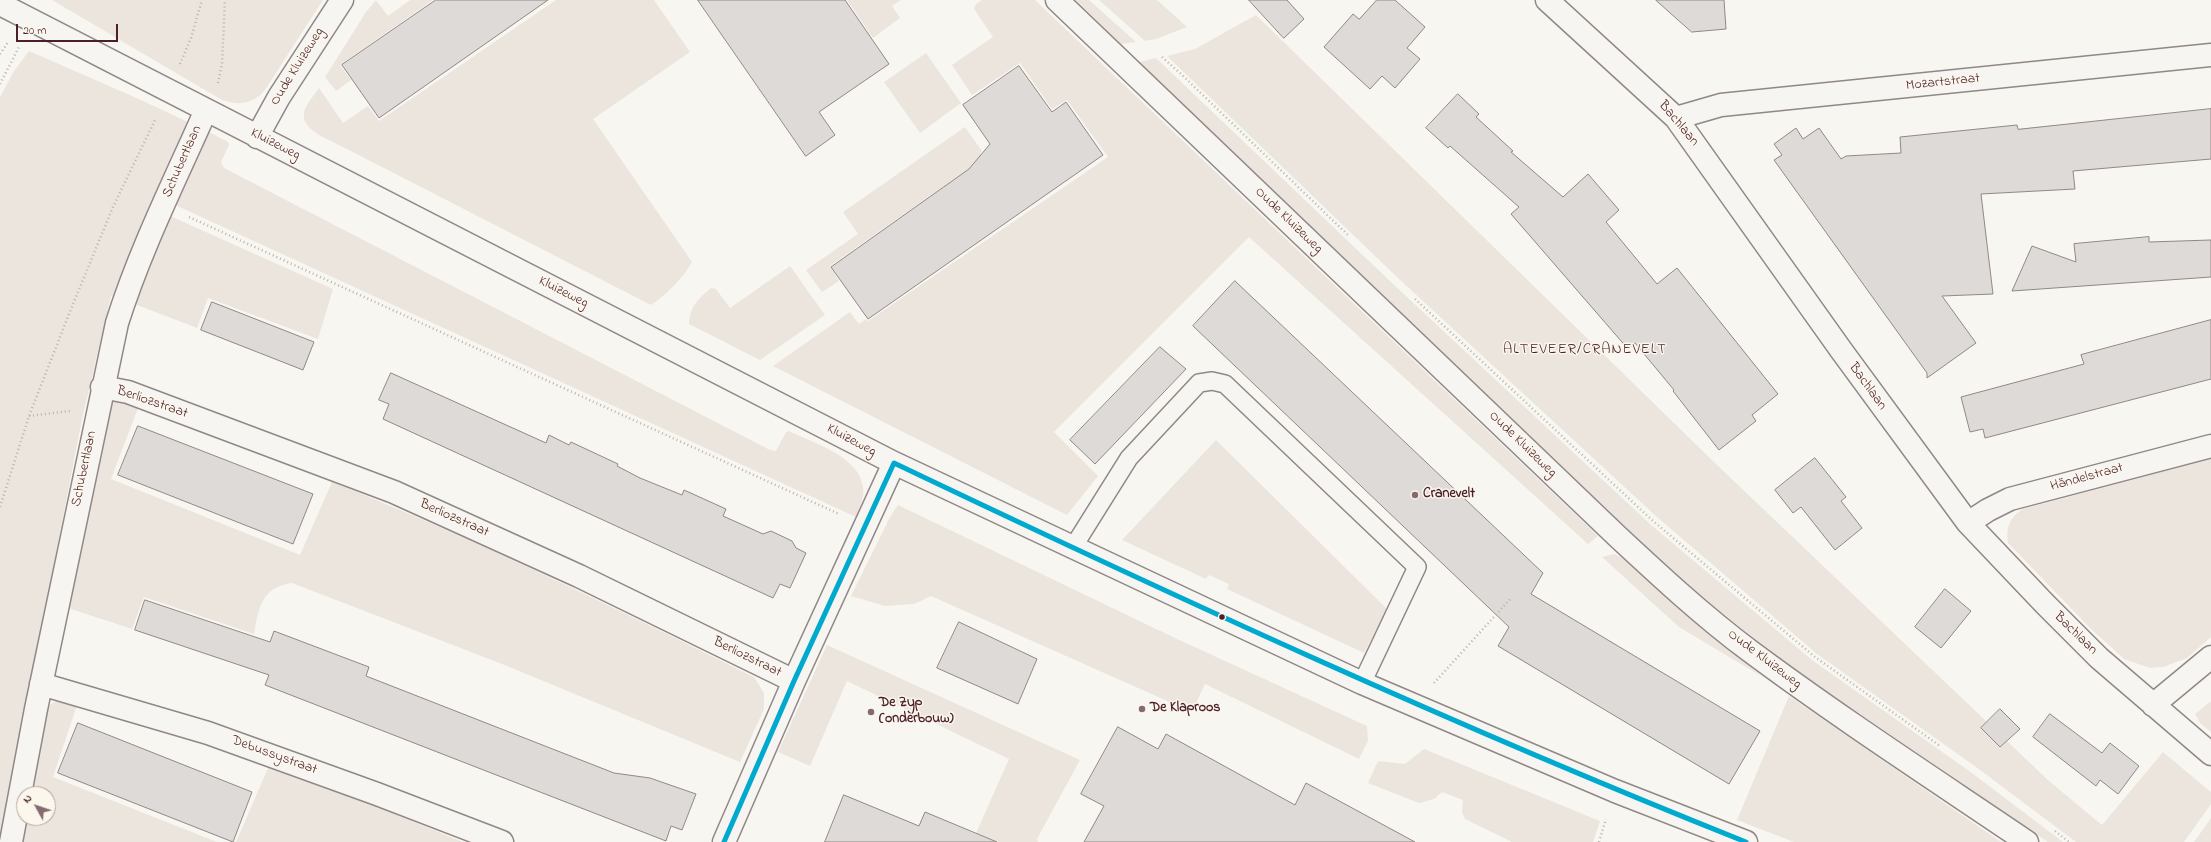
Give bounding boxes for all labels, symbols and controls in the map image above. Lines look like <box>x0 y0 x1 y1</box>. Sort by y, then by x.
scale bar <box>18 16 120 42</box>
text: 20 m <box>23 22 46 40</box>
street label: Oude Kluizeweg <box>267 25 329 109</box>
street label: Mozartstraat <box>1905 71 1981 95</box>
street label: Bachlaan <box>1654 98 1702 150</box>
street label: Schubertlaan <box>160 123 206 201</box>
street label: Kluizeweg <box>247 125 303 165</box>
street label: Oude Kluizeweg <box>1250 184 1326 258</box>
street label: Kluizeweg <box>535 273 591 313</box>
district label: ALTEVEER/CRANEVELT <box>1503 342 1667 360</box>
street label: Bachlaan <box>1844 360 1890 414</box>
street label: Berliozstraat <box>114 383 190 423</box>
street label: Oude Kluizeweg <box>1484 408 1560 482</box>
street label: Kluizeweg <box>823 421 879 461</box>
street label: Schubertlaan <box>69 430 101 508</box>
street label: Händelstraat <box>2049 460 2125 496</box>
place label: Cranevelt <box>1423 487 1475 503</box>
marker: Cranevelt <box>1410 490 1420 500</box>
street label: Berliozstraat <box>417 496 491 542</box>
street label: Bachlaan <box>2050 609 2100 659</box>
unlabelled marker <box>1217 612 1227 622</box>
street label: Oude Kluizeweg <box>1724 627 1804 693</box>
street label: Berliozstraat <box>710 634 784 682</box>
place label: De Zyp (onderbouw) <box>879 696 953 728</box>
place label: De Klaproos <box>1150 701 1220 717</box>
marker: De Klaproos <box>1137 704 1147 714</box>
marker: De Zyp (onderbouw) <box>866 707 876 717</box>
street label: Debussystraat <box>229 733 319 779</box>
north arrow <box>16 786 56 826</box>
text: N <box>19 791 36 807</box>

